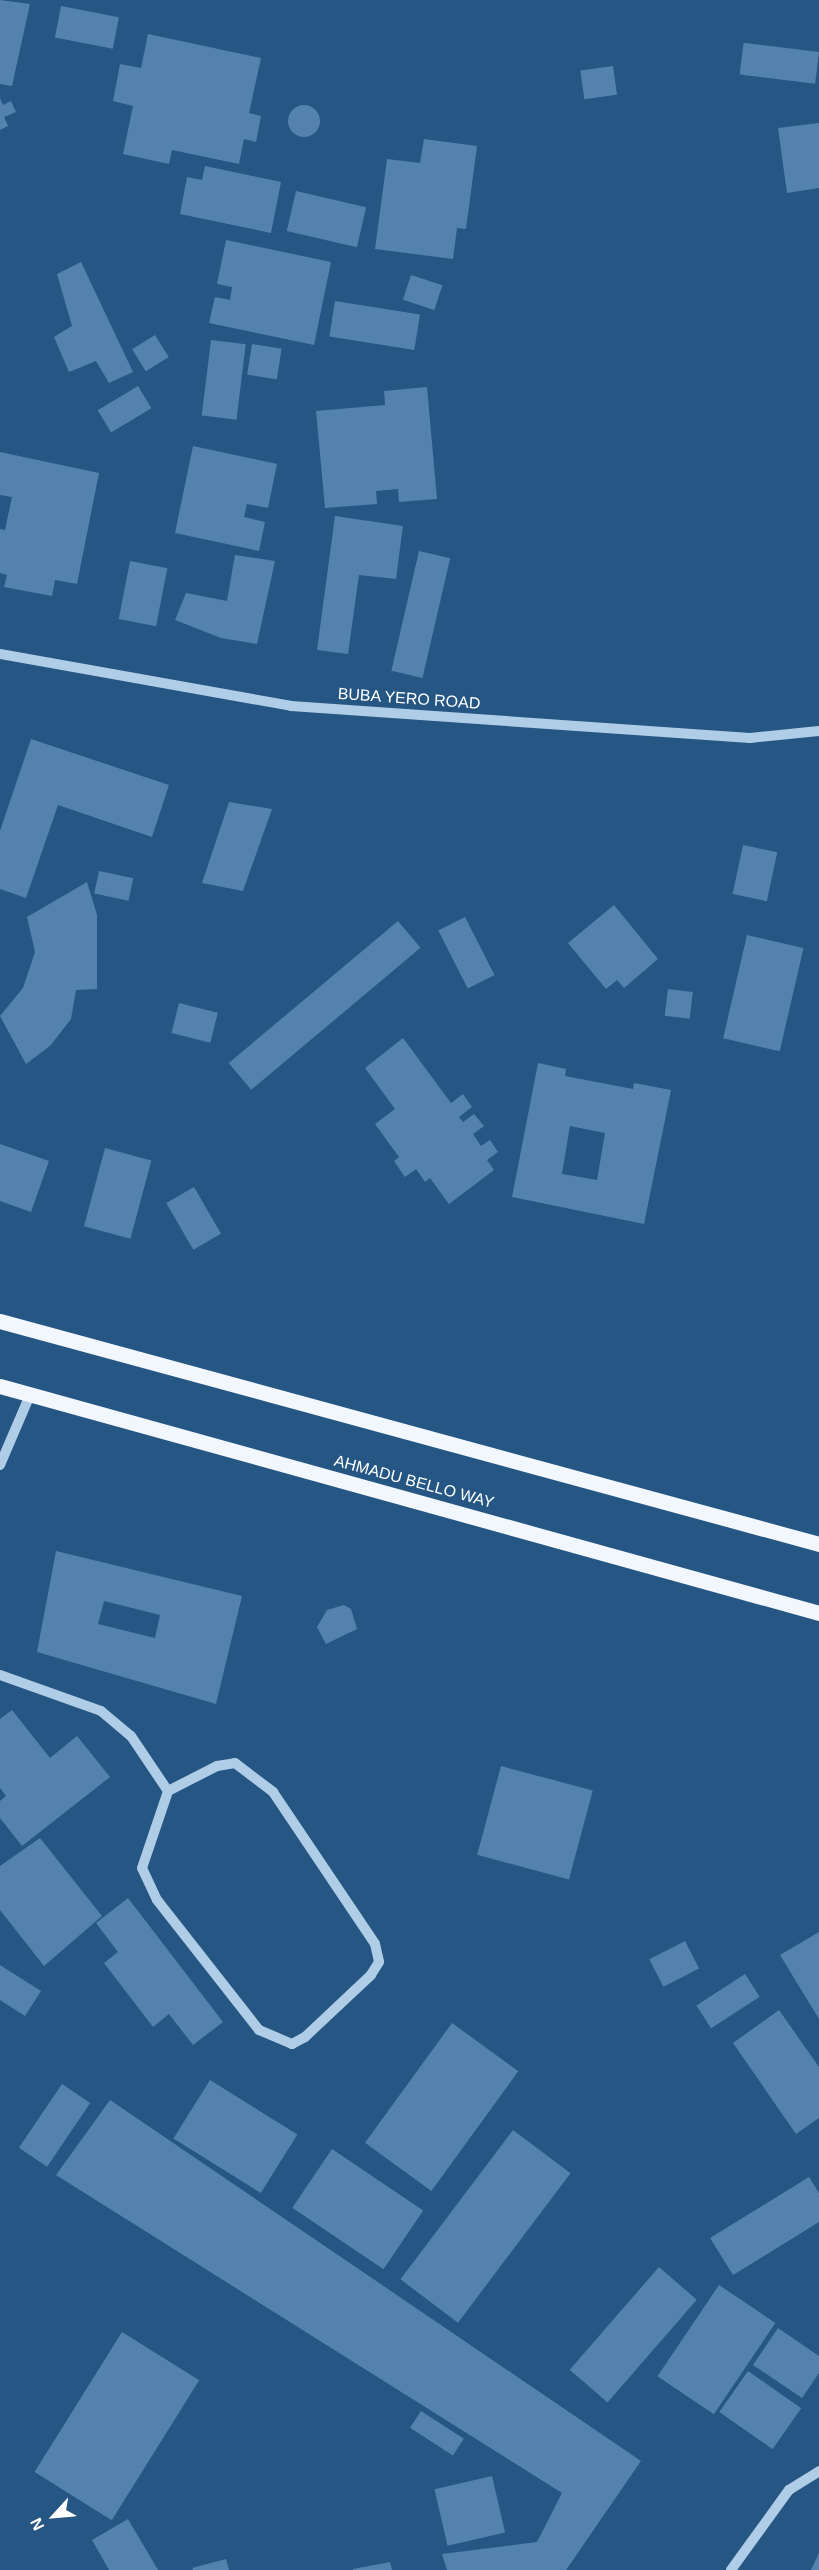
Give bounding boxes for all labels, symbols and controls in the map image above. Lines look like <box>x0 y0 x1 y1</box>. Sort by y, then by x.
street label: BUBA YERO ROAD <box>336 684 482 714</box>
street label: AHMADU BELLO WAY <box>332 1451 496 1513</box>
north arrow <box>24 2486 84 2546</box>
text: N <box>27 2515 48 2533</box>

